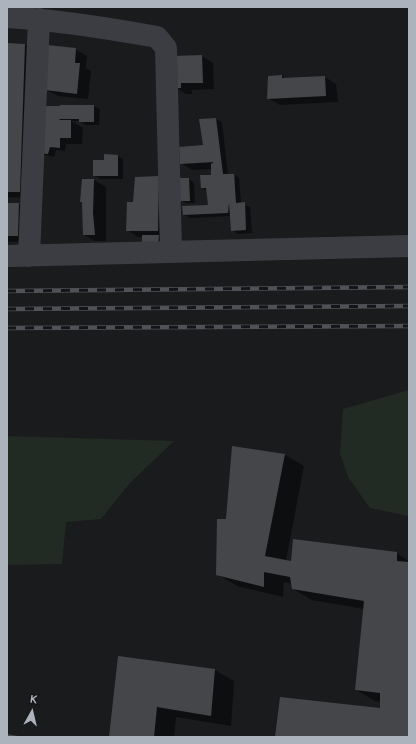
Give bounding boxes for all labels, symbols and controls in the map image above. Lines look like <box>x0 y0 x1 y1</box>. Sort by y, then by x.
north arrow <box>12 692 52 732</box>
text: K <box>29 693 38 707</box>

